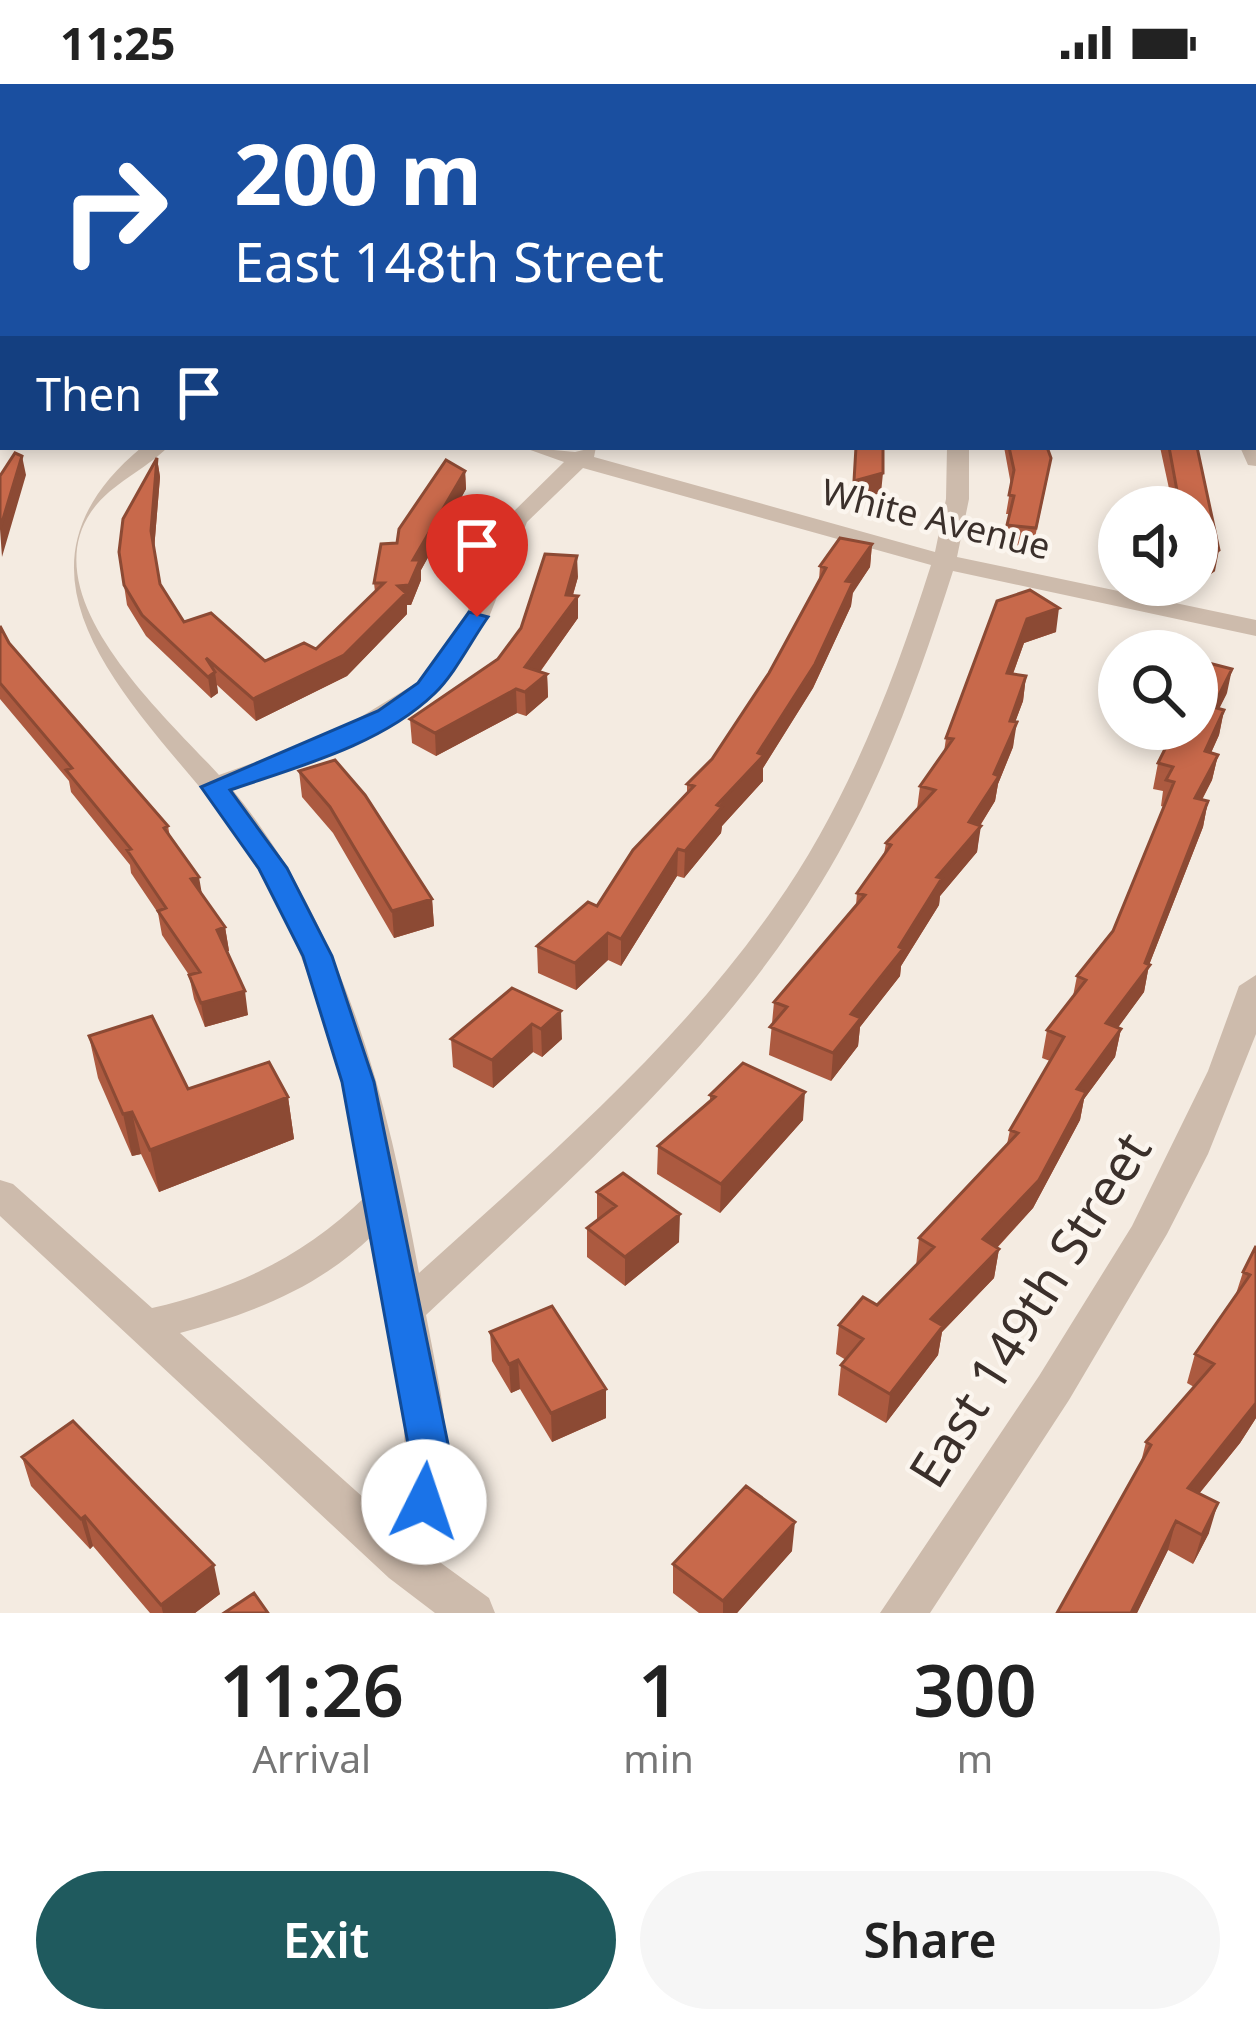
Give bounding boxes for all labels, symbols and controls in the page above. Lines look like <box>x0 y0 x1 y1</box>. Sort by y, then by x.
text: 11:25 <box>60 12 176 73</box>
text: 200 m <box>234 115 482 230</box>
icon: right <box>36 132 192 288</box>
text: East 148th Street <box>234 224 664 298</box>
icon: arrive <box>166 360 232 426</box>
text: Then <box>36 363 142 424</box>
street label: White Avenue <box>817 466 1056 571</box>
map controls <box>1098 486 1218 750</box>
button: sound <box>1098 486 1218 606</box>
pin <box>426 494 528 617</box>
icon: arrive <box>444 512 510 578</box>
button: search <box>1098 630 1218 750</box>
street label: East 149th Street <box>891 1118 1166 1500</box>
position arrow <box>361 1439 487 1565</box>
text: 11:26 <box>219 1640 404 1738</box>
text: 1 <box>638 1640 679 1738</box>
text: 300 <box>913 1640 1037 1738</box>
text: Arrival <box>252 1731 371 1784</box>
text: min <box>623 1731 694 1784</box>
text: m <box>957 1731 993 1784</box>
button: Exit <box>36 1871 616 2009</box>
button: Share <box>640 1871 1220 2009</box>

